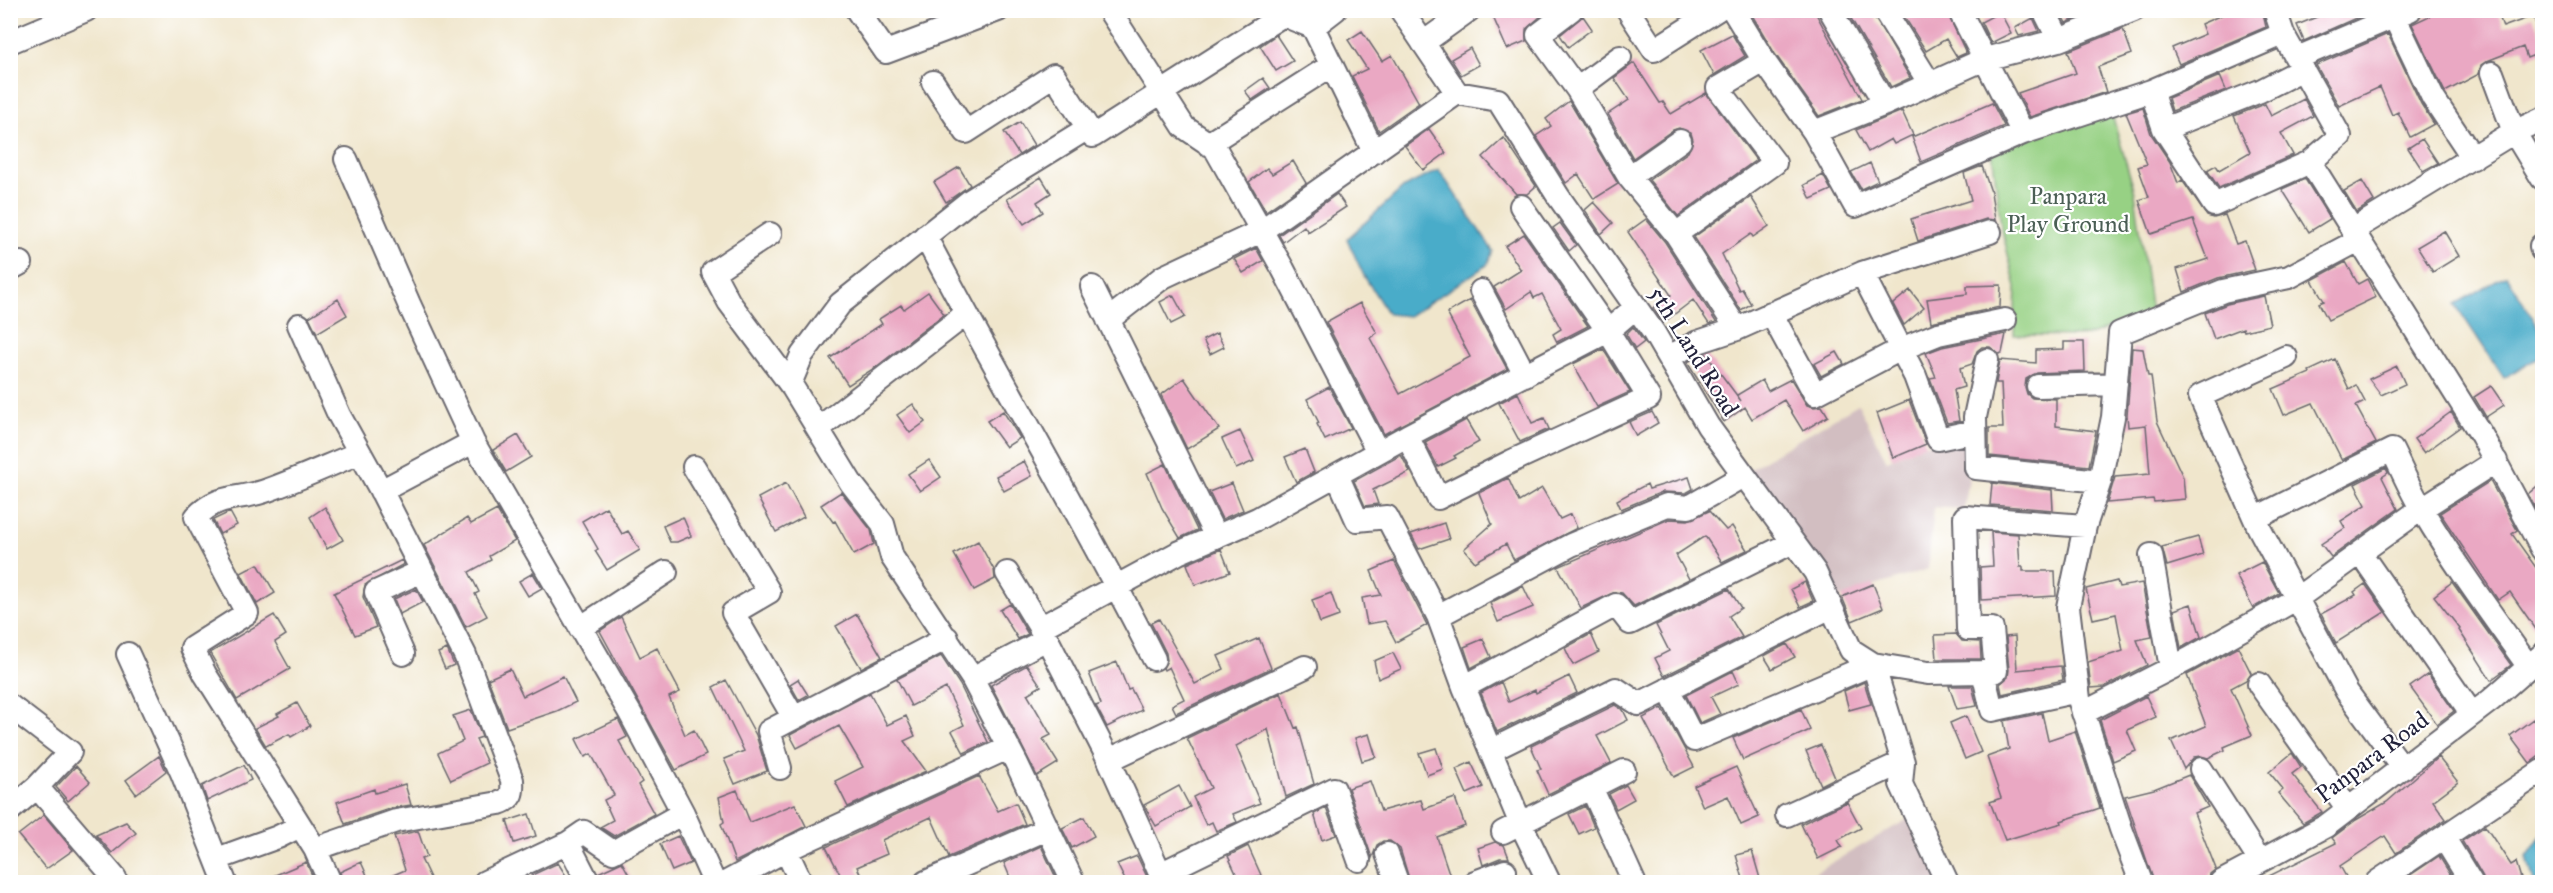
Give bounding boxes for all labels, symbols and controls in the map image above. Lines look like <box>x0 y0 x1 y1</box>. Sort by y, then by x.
park label: Panpara Play Ground <box>2007 181 2130 239</box>
street label: 5th Land Road <box>1642 281 1746 421</box>
street label: Panpara Road <box>2309 705 2435 809</box>

